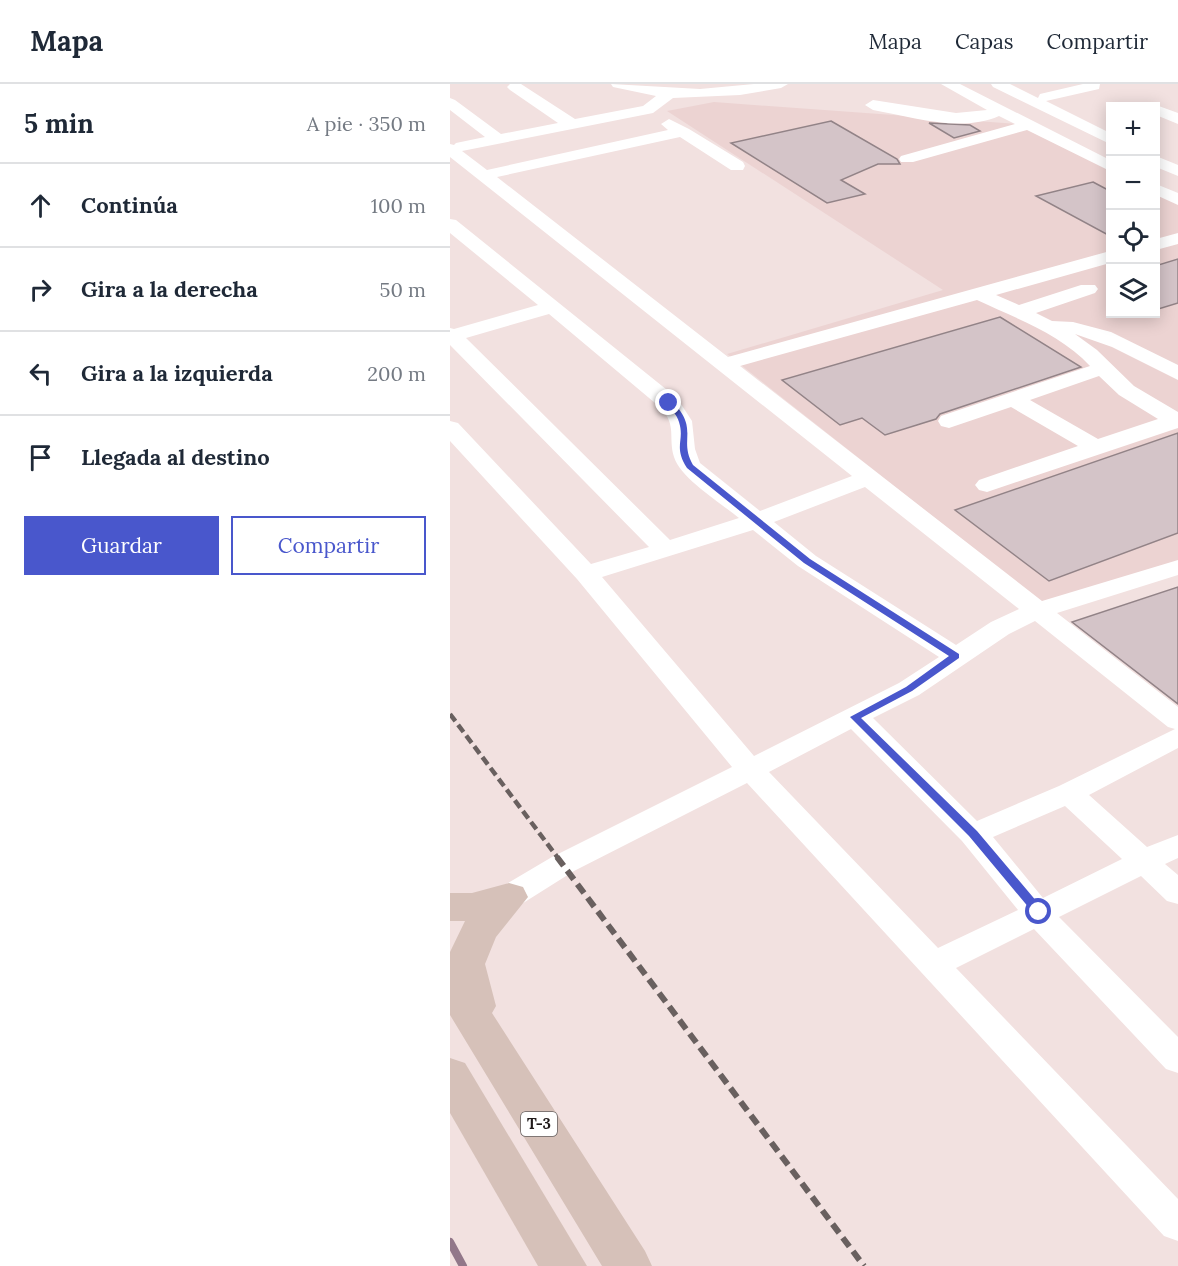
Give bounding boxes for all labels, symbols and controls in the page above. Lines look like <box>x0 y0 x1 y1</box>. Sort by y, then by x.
text: Mapa <box>30 23 103 59</box>
text: Mapa <box>868 28 922 55</box>
text: Capas <box>955 28 1014 55</box>
text: Compartir <box>1047 28 1148 55</box>
map controls <box>1106 102 1160 318</box>
button: + <box>1106 102 1160 156</box>
text: 5 min <box>24 107 94 140</box>
text: A pie · 350 m <box>307 111 426 136</box>
button: − <box>1106 156 1160 210</box>
icon: ahead <box>24 189 57 222</box>
text: Continúa <box>81 191 178 219</box>
text: 100 m <box>371 193 426 218</box>
button: locate <box>1106 210 1160 264</box>
button: layers <box>1106 264 1160 318</box>
icon: right <box>24 273 57 306</box>
text: Gira a la derecha <box>81 275 258 303</box>
text: 50 m <box>380 277 426 302</box>
icon: left <box>24 357 57 390</box>
text: Gira a la izquierda <box>81 359 273 387</box>
text: 200 m <box>367 361 426 386</box>
route end <box>655 389 681 415</box>
icon: arrive <box>24 441 57 474</box>
text: Llegada al destino <box>81 443 270 471</box>
button: Guardar <box>24 516 219 575</box>
button: Compartir <box>231 516 426 575</box>
route start <box>1025 898 1051 924</box>
road number: T-3 <box>521 1112 557 1136</box>

